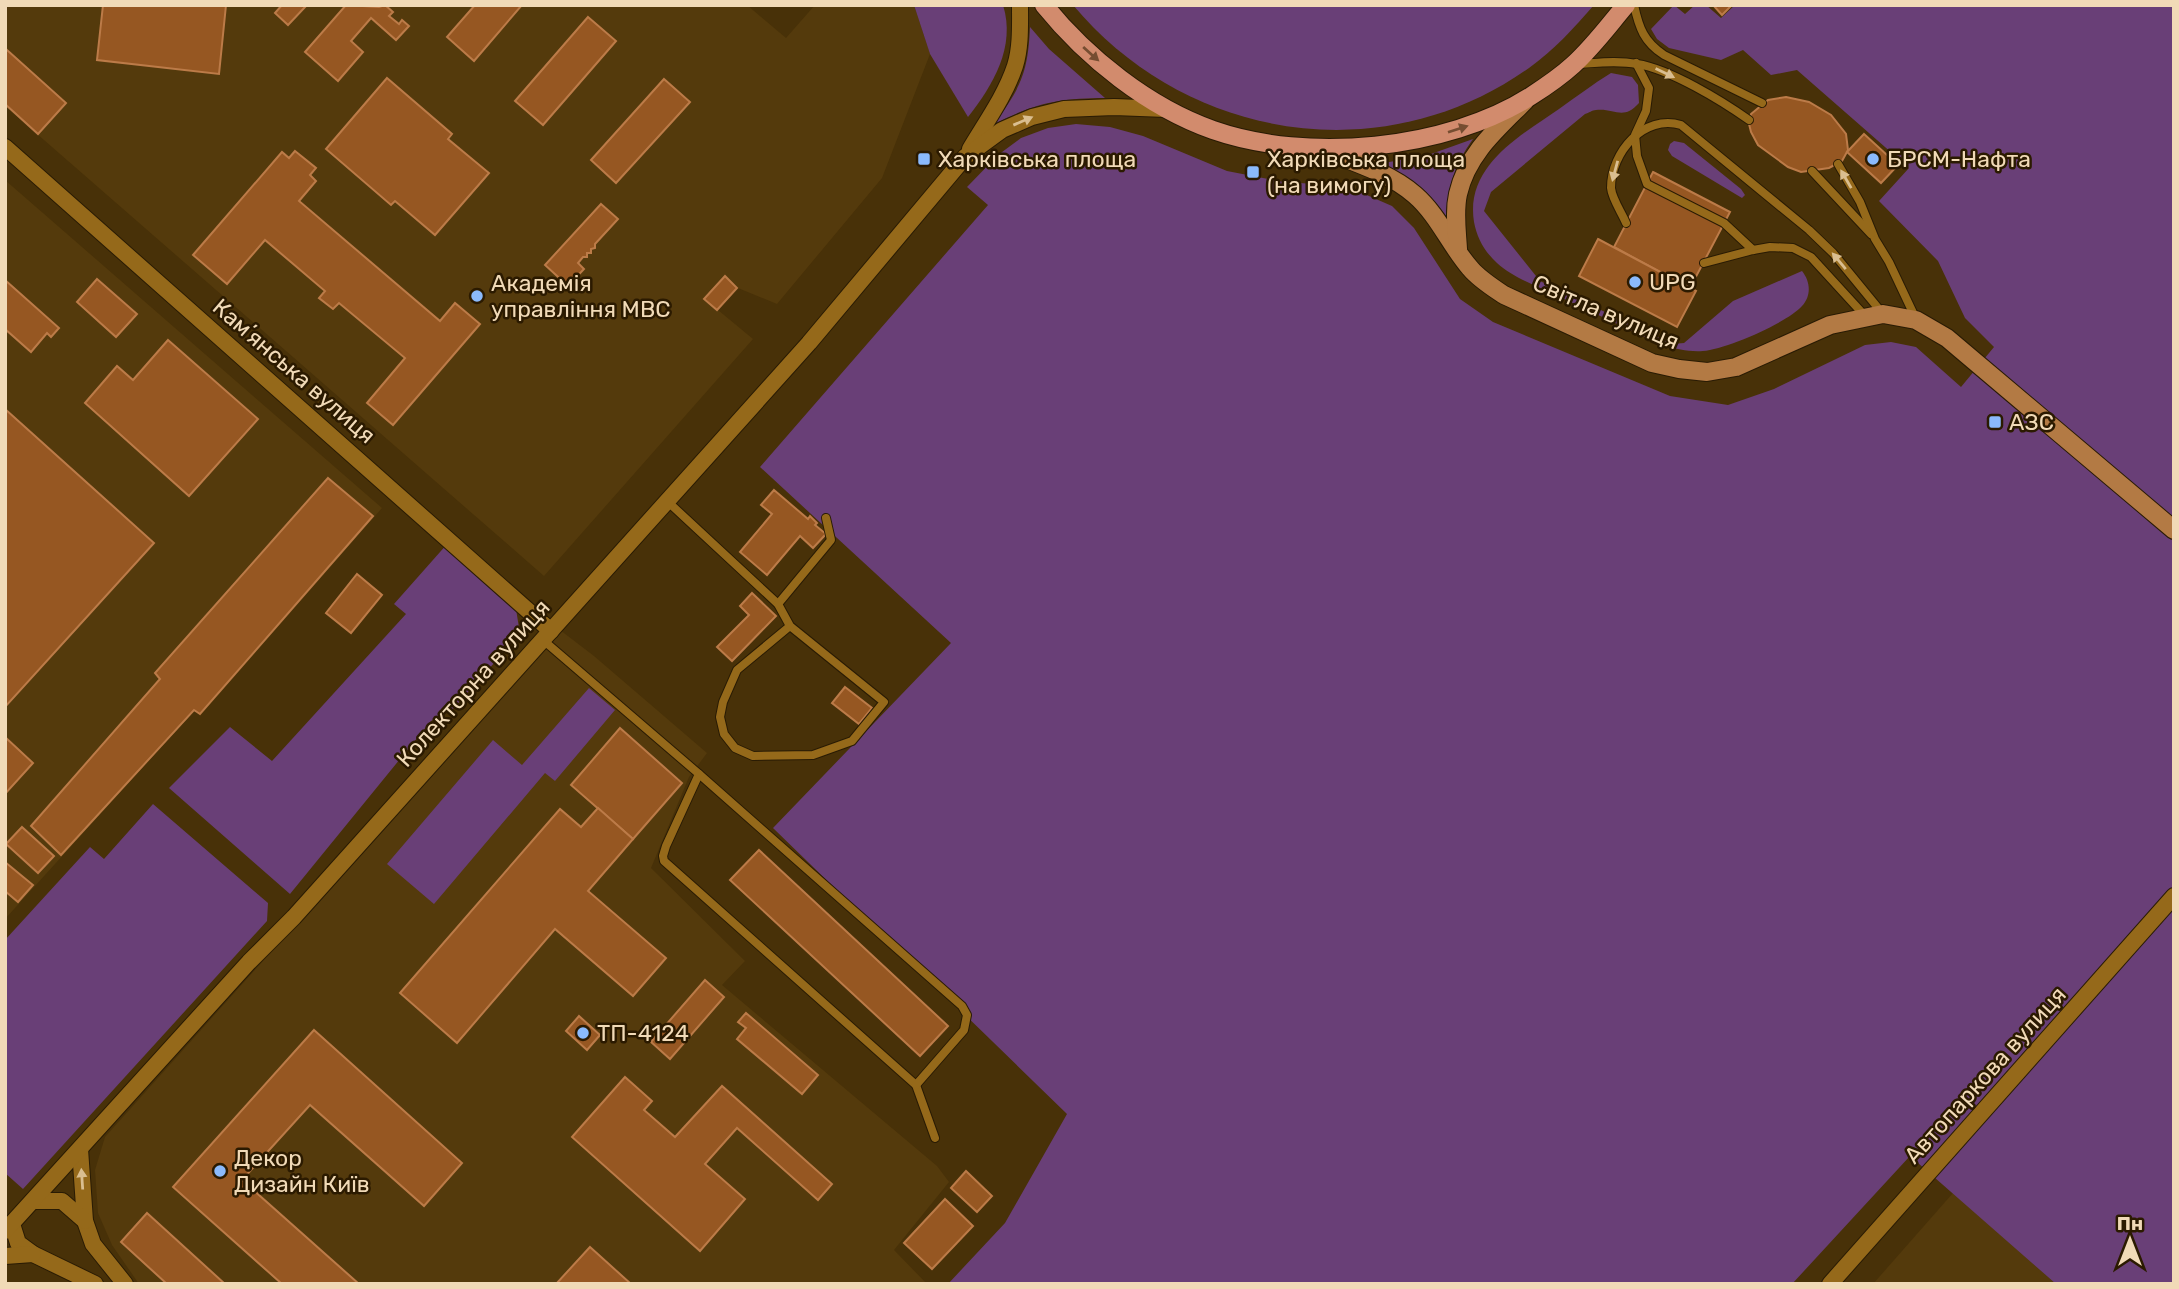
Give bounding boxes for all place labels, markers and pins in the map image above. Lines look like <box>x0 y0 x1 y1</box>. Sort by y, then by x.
place label: Харківська площа <box>938 145 1136 173</box>
place label: Харківська площа (на вимогу) <box>1267 145 1465 199</box>
place label: БРСМ-Нафта <box>1887 145 2031 173</box>
marker: Харківська площа <box>916 151 932 167</box>
marker: БРСМ-Нафта <box>1865 151 1881 167</box>
marker: Харківська площа (на вимогу) <box>1245 164 1261 180</box>
place label: UPG <box>1649 268 1696 296</box>
place label: Академія управління МВС <box>491 269 671 323</box>
marker: UPG <box>1627 274 1643 290</box>
marker: Академія управління МВС <box>469 288 485 304</box>
place label: АЗС <box>2009 408 2054 436</box>
marker: АЗС <box>1987 414 2003 430</box>
place label: ТП-4124 <box>597 1019 689 1047</box>
marker: ТП-4124 <box>575 1025 591 1041</box>
place label: Декор Дизайн Київ <box>234 1144 370 1198</box>
marker: Декор Дизайн Київ <box>212 1163 228 1179</box>

